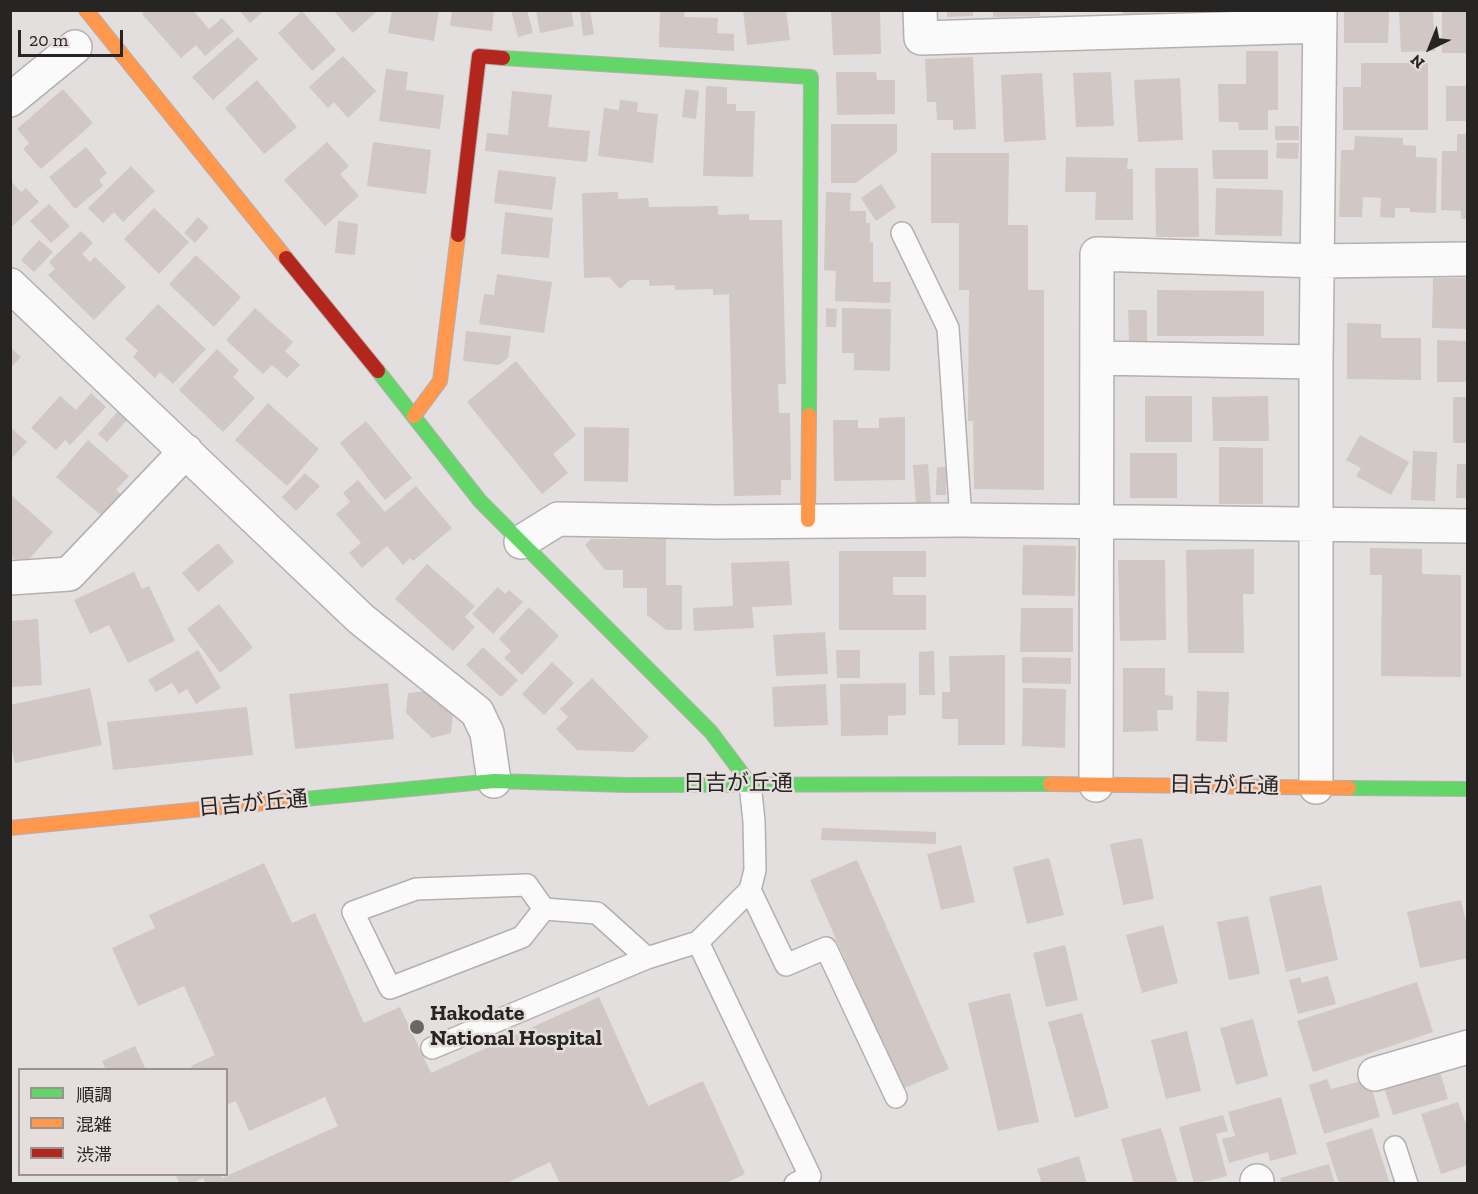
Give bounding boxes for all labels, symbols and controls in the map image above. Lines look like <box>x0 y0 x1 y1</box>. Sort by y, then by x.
scale bar <box>21 18 126 56</box>
north arrow <box>1400 18 1460 78</box>
text: 20 m <box>29 29 68 51</box>
text: N <box>1406 50 1428 73</box>
street label: 日吉が丘通 <box>683 771 793 797</box>
street label: 日吉が丘通 <box>1169 772 1279 800</box>
street label: 日吉が丘通 <box>197 786 309 822</box>
place label: Hakodate National Hospital <box>430 1001 602 1052</box>
marker: Hakodate National Hospital <box>408 1018 426 1036</box>
legend <box>18 1068 228 1176</box>
text: 順調 <box>76 1084 112 1106</box>
text: 混雑 <box>76 1114 112 1136</box>
text: 渋滞 <box>76 1144 112 1166</box>

